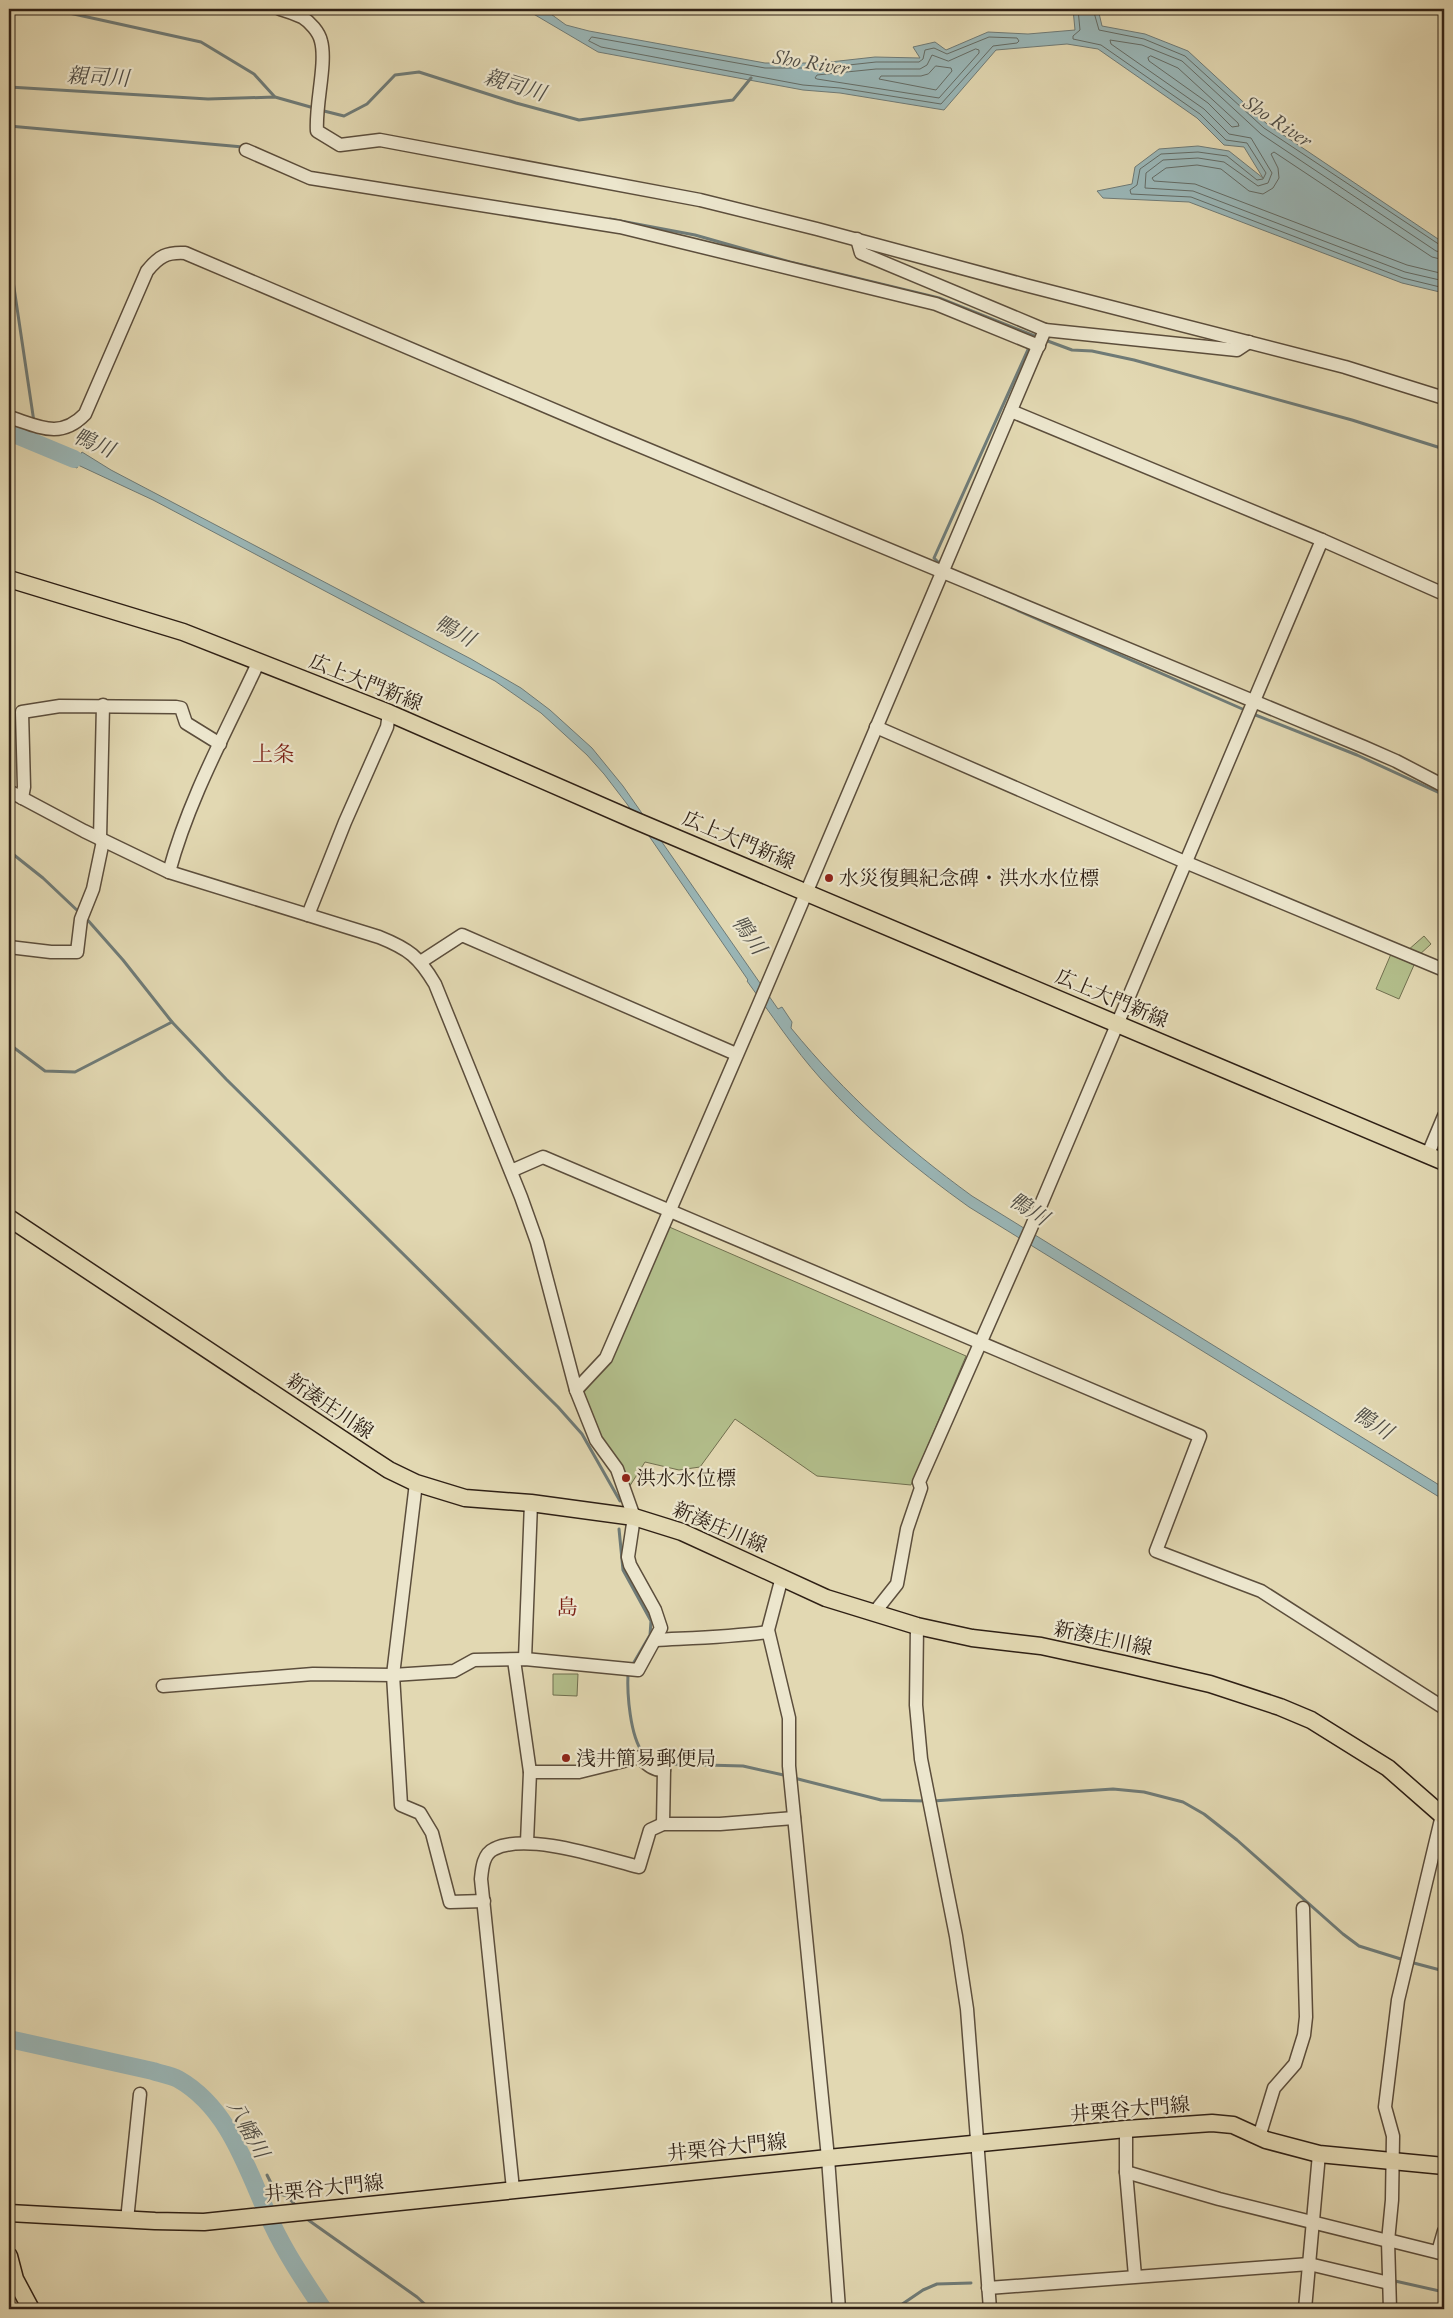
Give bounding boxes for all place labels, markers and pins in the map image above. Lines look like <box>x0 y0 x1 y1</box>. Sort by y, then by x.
place label: 水災復興紀念碑・洪水水位標 <box>839 865 1099 891</box>
marker: 水災復興紀念碑・洪水水位標 <box>823 872 835 884</box>
place label: 洪水水位標 <box>636 1465 736 1491</box>
marker: 洪水水位標 <box>620 1472 632 1484</box>
place label: 浅井簡易郵便局 <box>576 1745 716 1771</box>
marker: 浅井簡易郵便局 <box>560 1752 572 1764</box>

